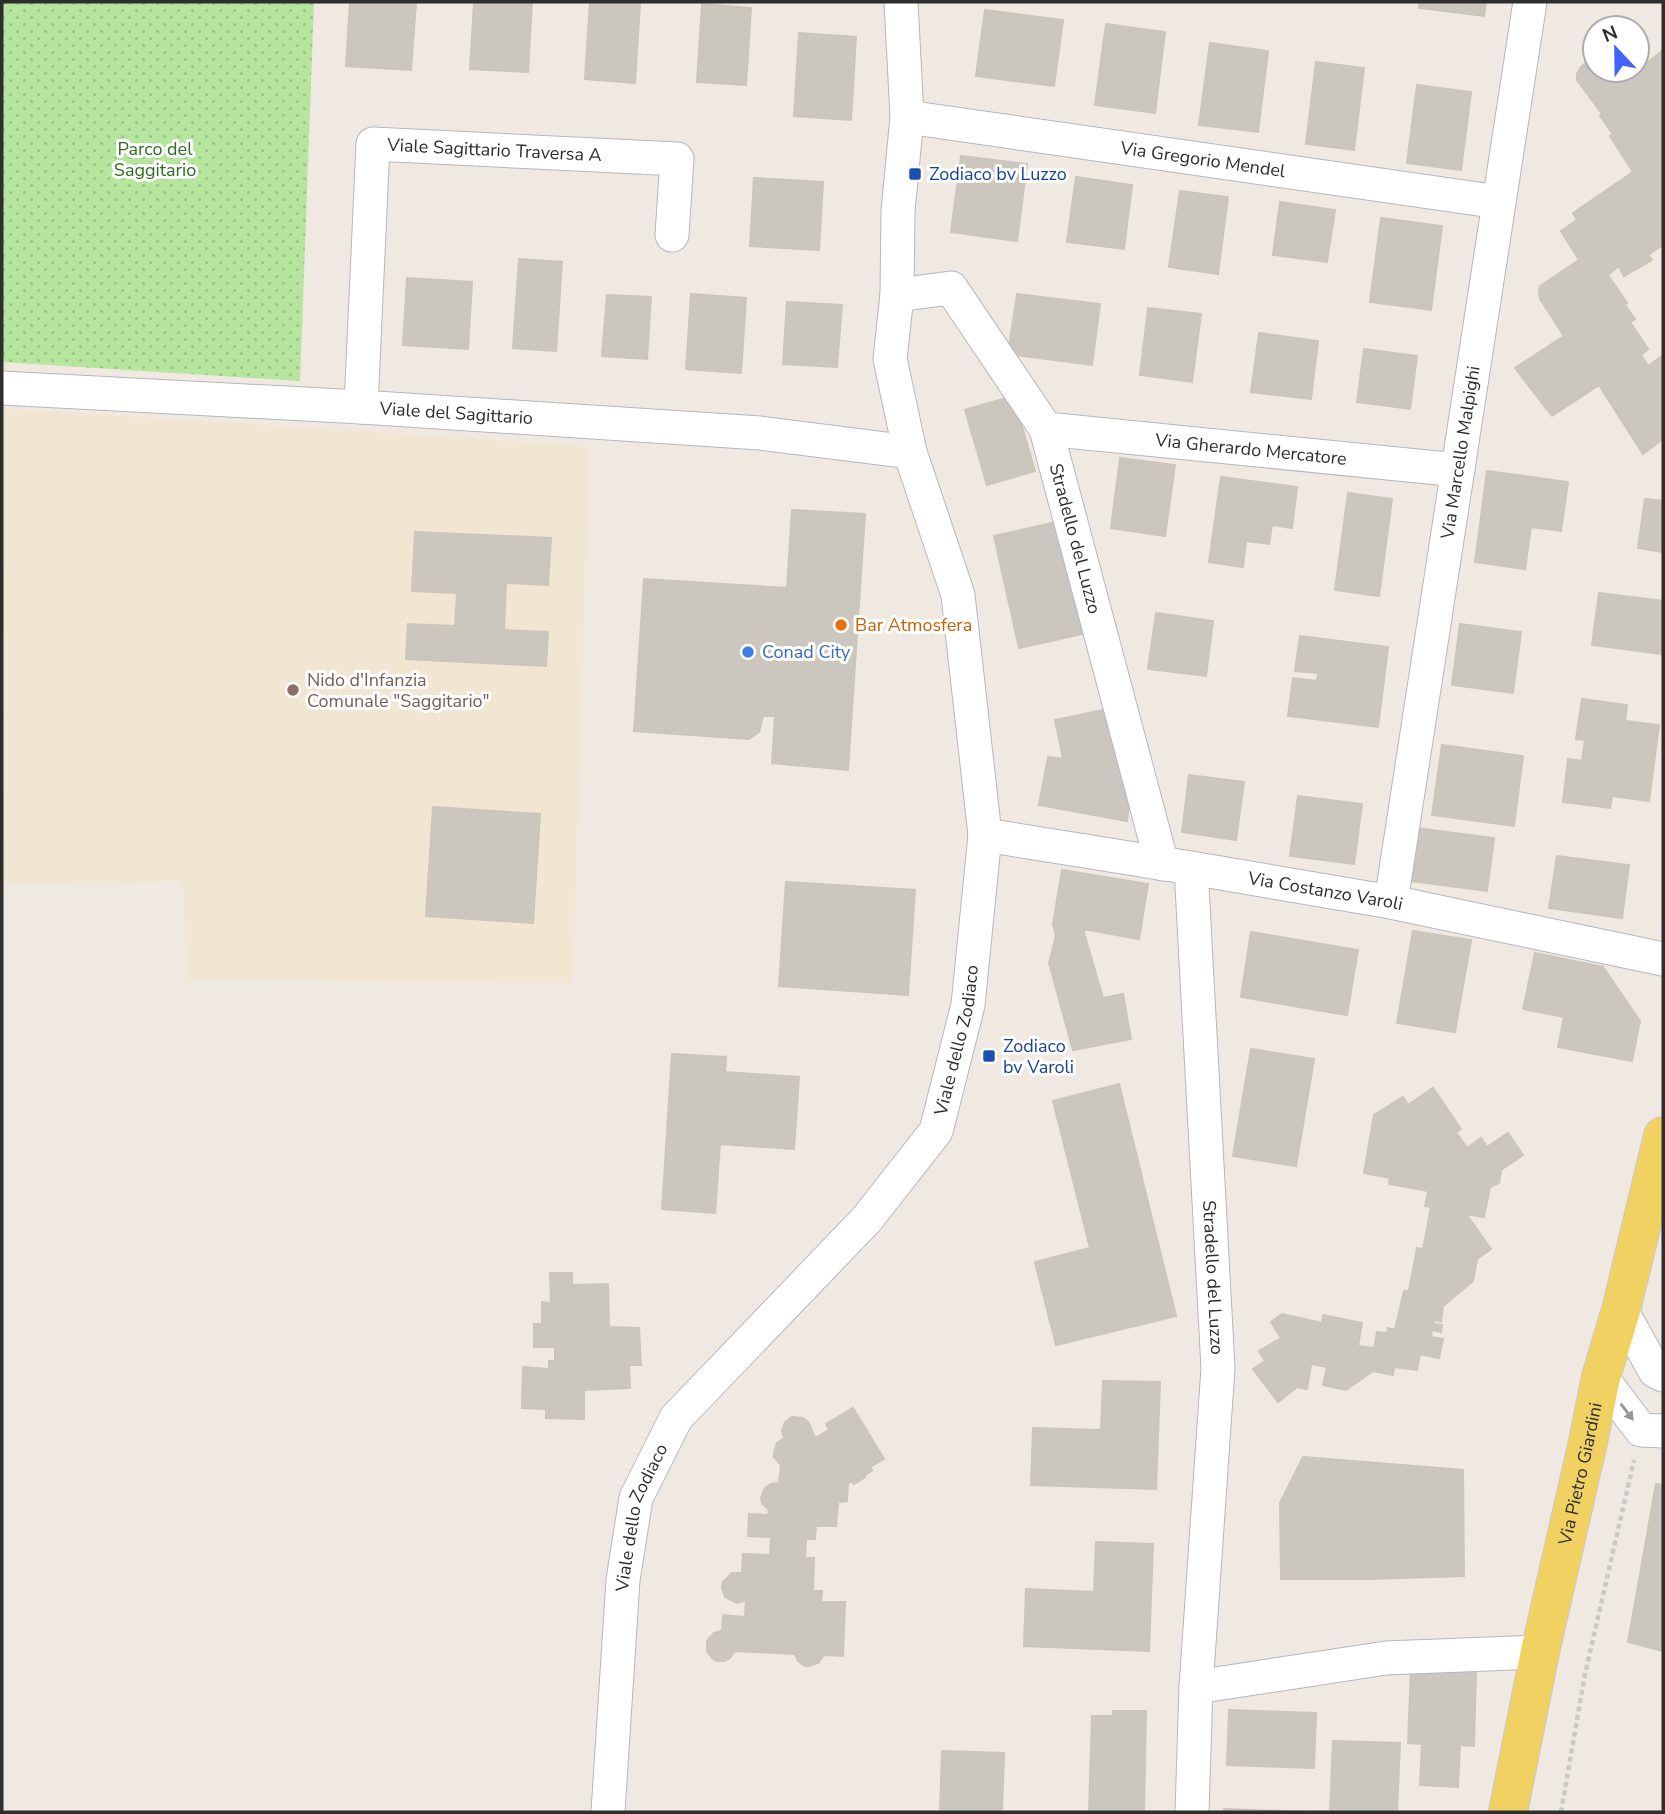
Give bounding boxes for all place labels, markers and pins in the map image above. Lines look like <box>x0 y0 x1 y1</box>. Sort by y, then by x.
place label: Zodiaco bv Luzzo <box>929 162 1067 186</box>
marker: Zodiaco bv Luzzo <box>907 166 923 182</box>
place label: Bar Atmosfera <box>855 613 972 637</box>
marker: Bar Atmosfera <box>833 617 849 633</box>
place label: Conad City <box>762 640 851 664</box>
marker: Conad City <box>740 644 756 660</box>
place label: Nido d'Infanzia Comunale "Saggitario" <box>307 668 490 713</box>
marker: Nido d'Infanzia Comunale "Saggitario" <box>285 682 301 698</box>
place label: Zodiaco bv Varoli <box>1003 1034 1074 1079</box>
marker: Zodiaco bv Varoli <box>981 1048 997 1064</box>

